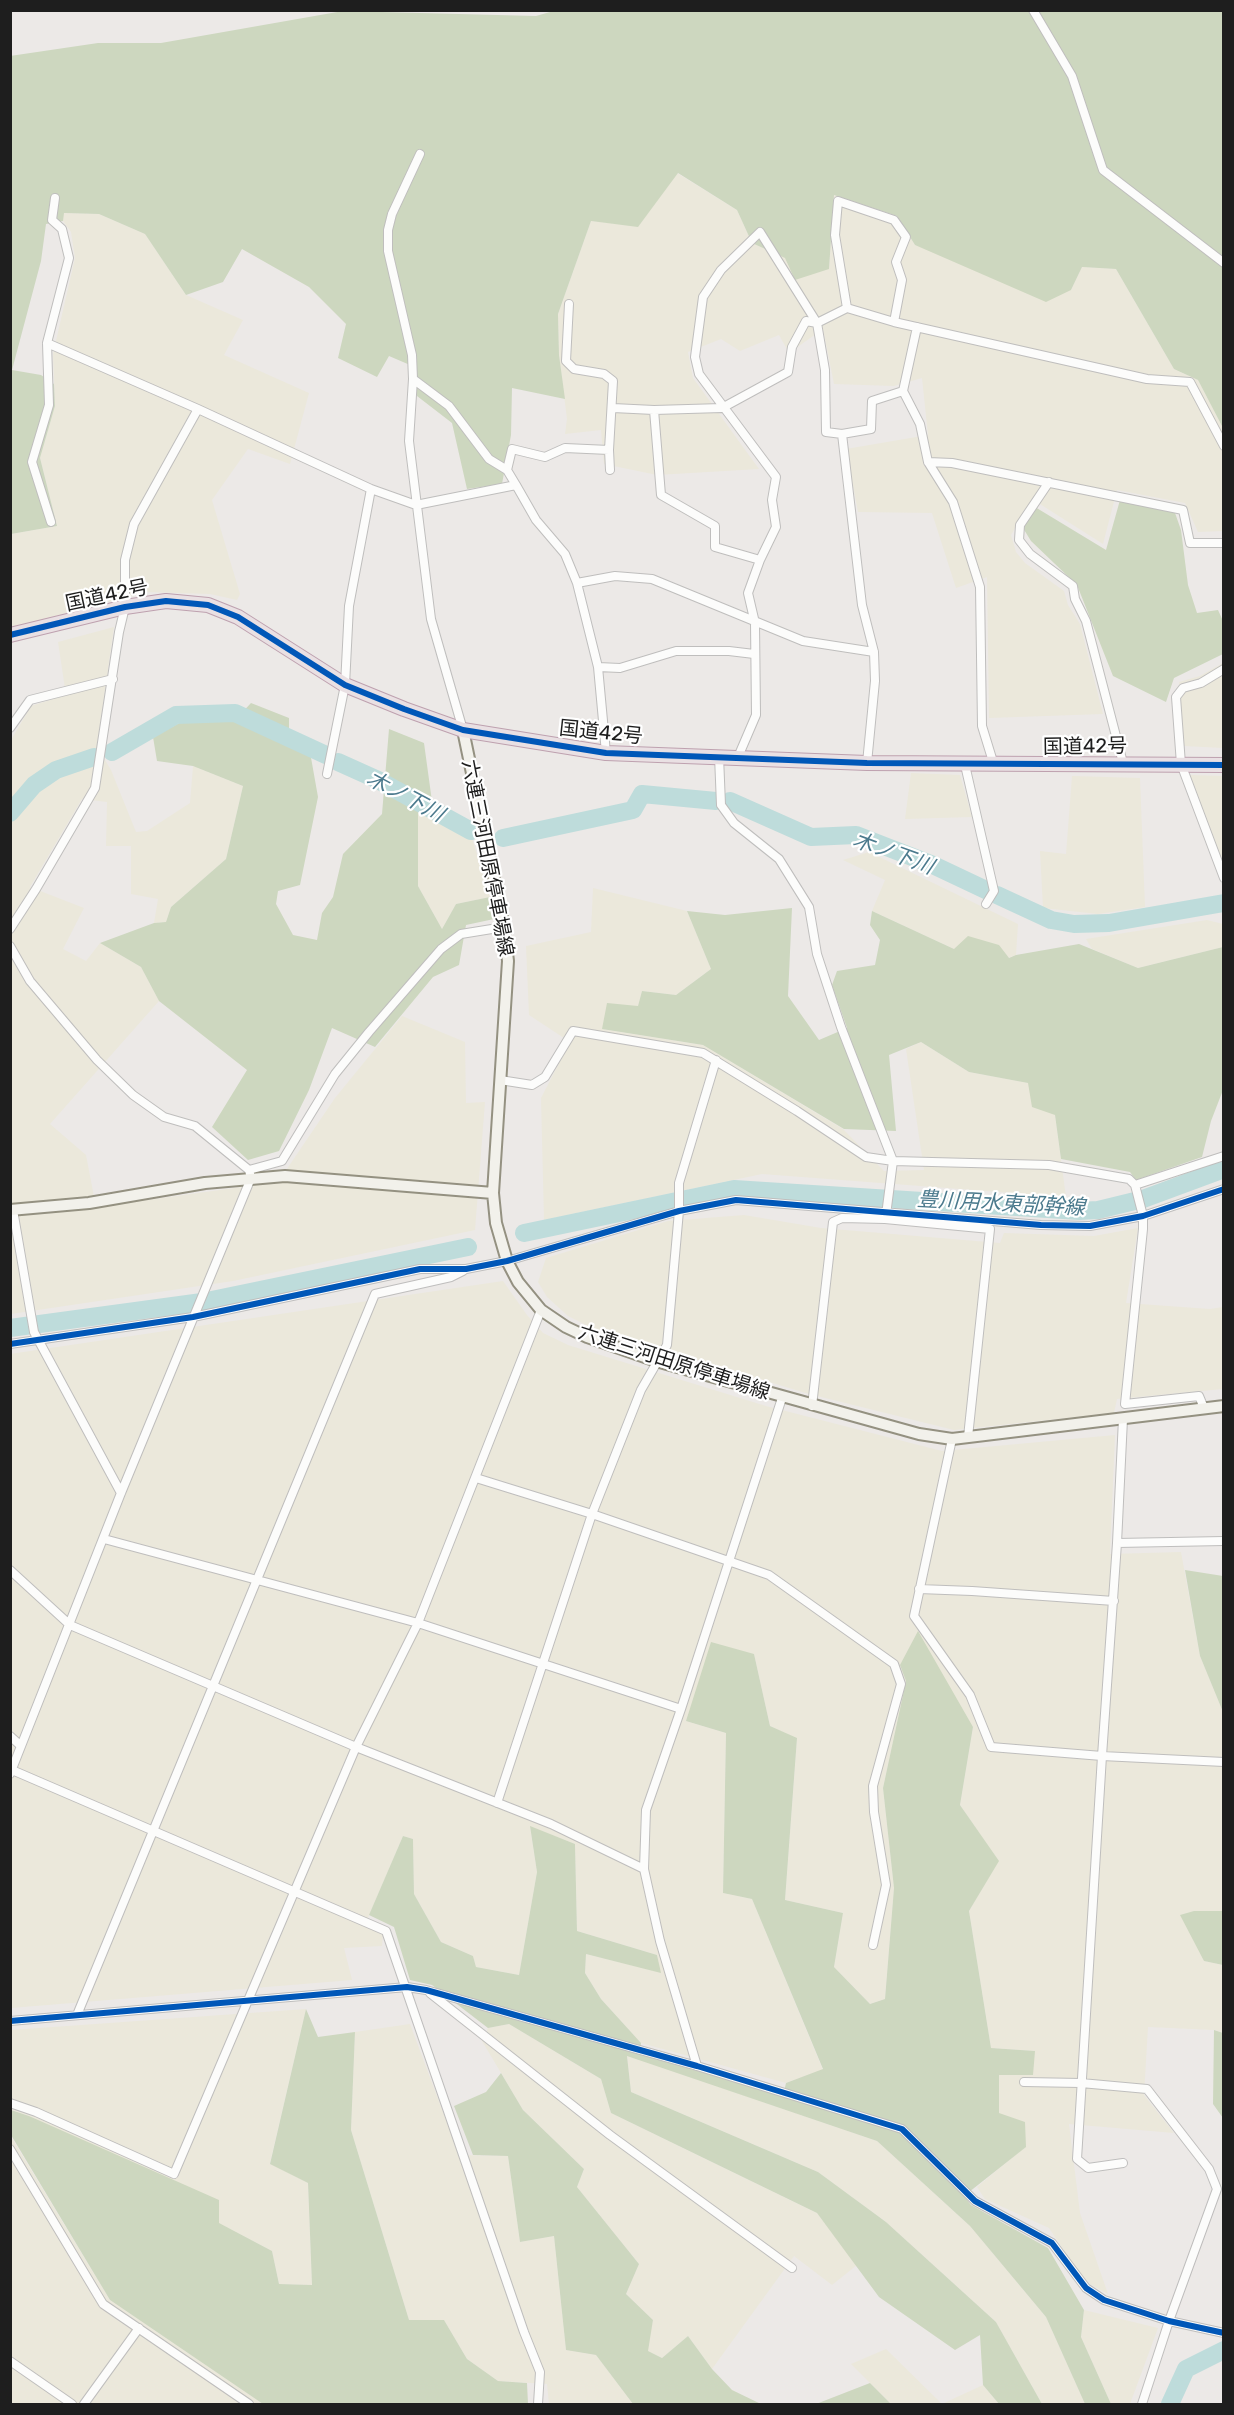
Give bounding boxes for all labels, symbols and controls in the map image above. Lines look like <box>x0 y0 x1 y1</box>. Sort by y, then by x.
street label: 国道42号 <box>63 576 151 616</box>
street label: 国道42号 <box>558 717 644 749</box>
street label: 国道42号 <box>1043 734 1127 760</box>
street label: 六連三河田原停車場線 <box>456 758 518 958</box>
water label: 木ノ下川 <box>362 766 448 828</box>
water label: 木ノ下川 <box>849 828 937 880</box>
water label: 豊川用水東部幹線 <box>916 1187 1086 1221</box>
street label: 六連三河田原停車場線 <box>575 1321 773 1405</box>

